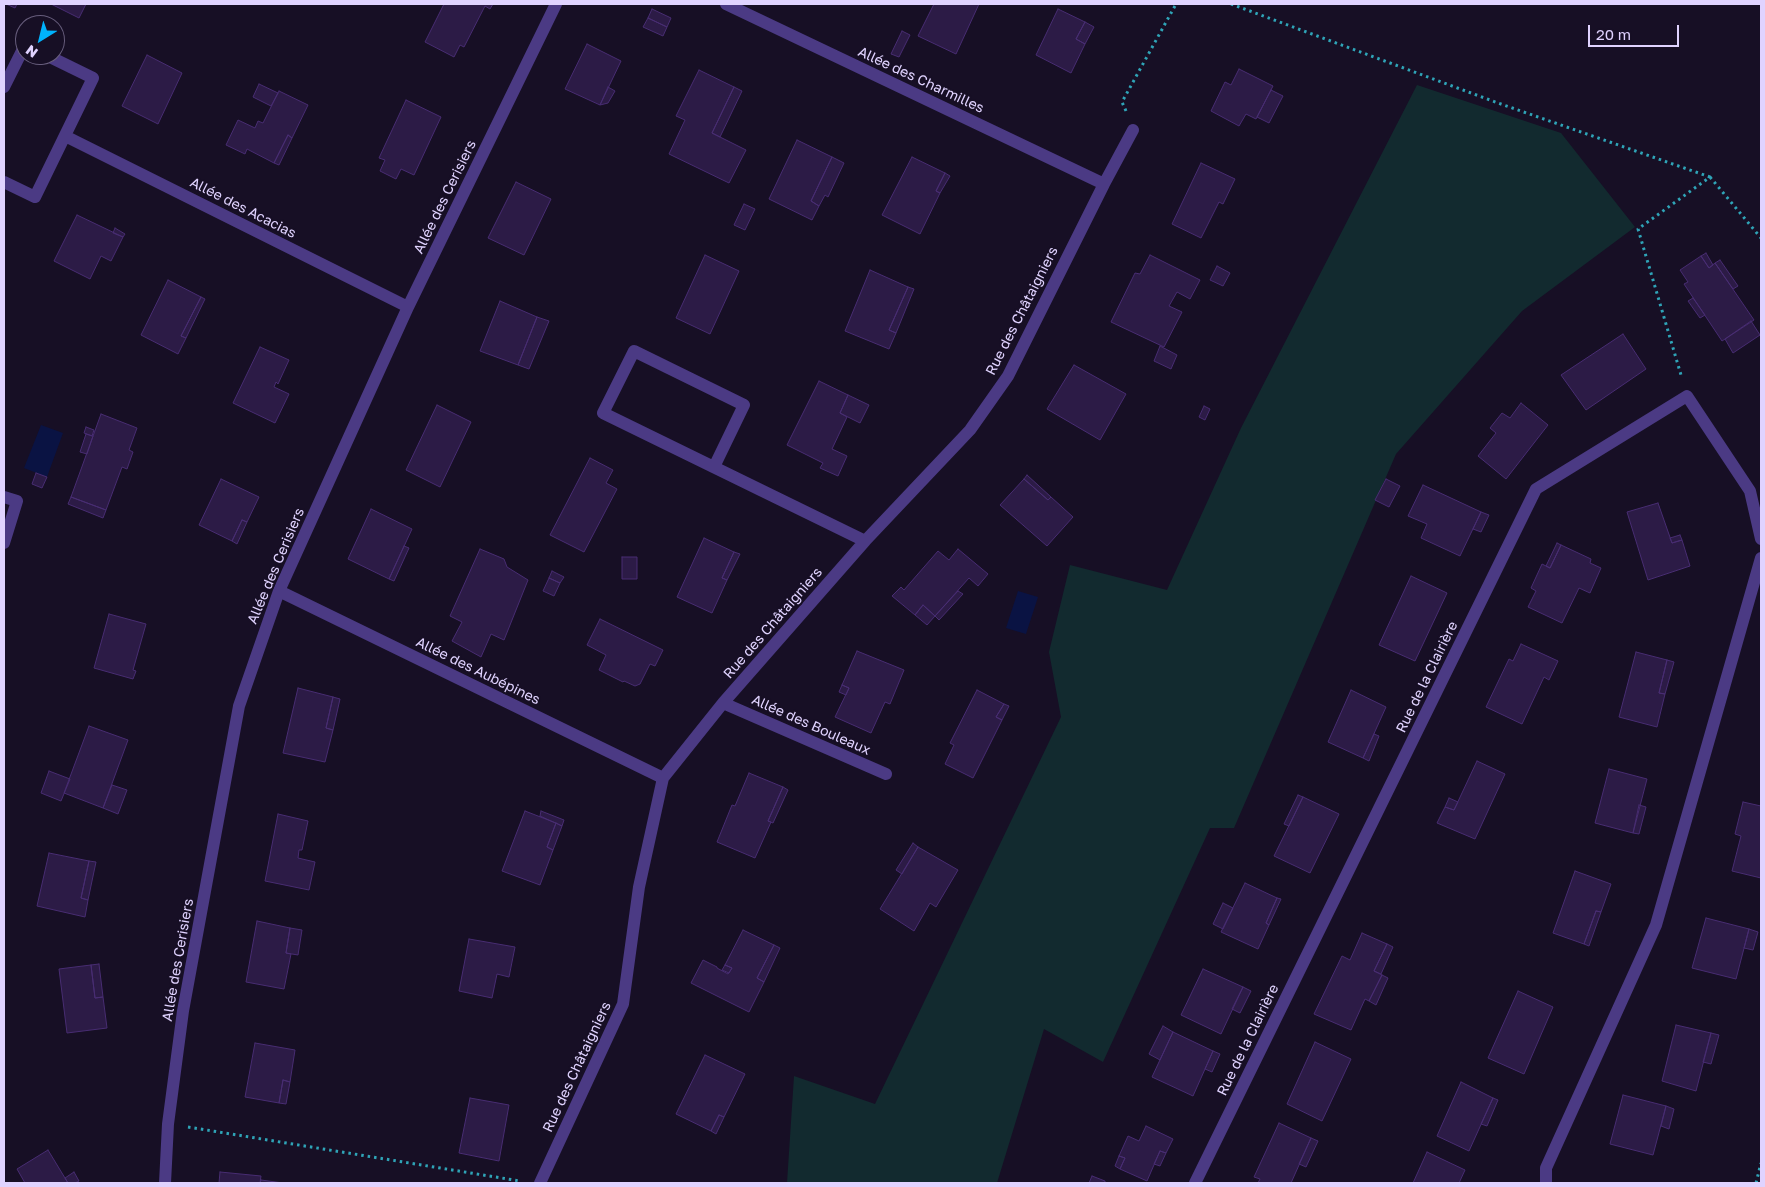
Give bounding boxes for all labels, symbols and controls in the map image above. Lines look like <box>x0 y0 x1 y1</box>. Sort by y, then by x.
north arrow <box>15 15 65 65</box>
scale bar <box>1590 15 1681 47</box>
text: 20 m <box>1596 25 1631 43</box>
text: N <box>22 42 41 62</box>
street label: Allée des Charmilles <box>855 43 987 117</box>
street label: Allée des Cerisiers <box>410 137 480 257</box>
street label: Allée des Acacias <box>187 174 299 242</box>
street label: Rue des Châtaigniers <box>982 244 1062 378</box>
street label: Allée des Cerisiers <box>244 505 308 627</box>
street label: Rue des Châtaigniers <box>720 564 826 682</box>
street label: Rue de la Clairière <box>1393 619 1461 735</box>
street label: Allée des Aubépines <box>413 634 543 708</box>
street label: Allée des Bouleaux <box>749 691 873 759</box>
street label: Allée des Cerisiers <box>159 897 197 1023</box>
street label: Rue de la Clairière <box>1214 982 1282 1098</box>
street label: Rue des Châtaigniers <box>539 999 615 1135</box>

